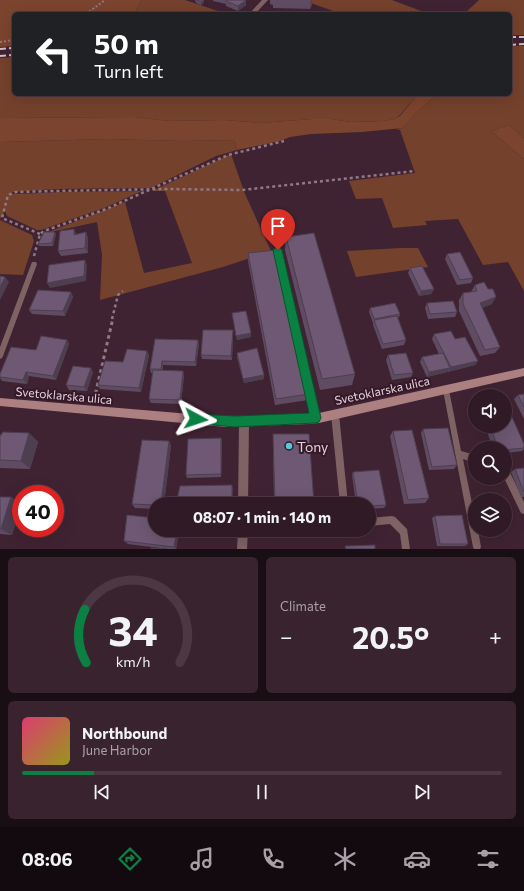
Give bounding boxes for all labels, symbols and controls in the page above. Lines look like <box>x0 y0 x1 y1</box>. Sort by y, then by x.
text: 50 m <box>94 26 159 60</box>
icon: left <box>28 28 80 80</box>
text: Turn left <box>94 60 163 82</box>
pin <box>261 209 295 250</box>
icon: arrive <box>267 215 289 237</box>
street label: Svetoklarska ulica <box>333 373 431 407</box>
street label: Svetoklarska ulica <box>15 384 113 406</box>
map controls <box>468 389 512 537</box>
button: sound <box>468 389 512 433</box>
position arrow <box>175 398 217 440</box>
place label: Tony <box>297 438 328 455</box>
marker: Tony <box>284 441 294 451</box>
button: search <box>468 441 512 485</box>
speed limit sign: 40 <box>12 485 64 537</box>
button: layers <box>468 493 512 537</box>
text: 08:07 · 1 min · 140 m <box>193 508 331 526</box>
text: Climate <box>280 598 326 614</box>
text: 34 <box>108 604 158 655</box>
text: 20.5° <box>352 618 429 655</box>
text: − <box>280 623 293 650</box>
text: + <box>489 623 502 650</box>
text: km/h <box>116 652 150 670</box>
text: Northbound <box>82 724 167 742</box>
text: June Harbor <box>82 742 152 758</box>
icon: previous <box>91 781 113 803</box>
icon: pause <box>251 781 273 803</box>
icon: next <box>411 781 433 803</box>
icon: directions <box>116 845 144 873</box>
icon: music <box>188 845 216 873</box>
icon: phone <box>259 845 287 873</box>
icon: climate <box>331 845 359 873</box>
icon: car <box>403 845 431 873</box>
icon: filters <box>474 845 502 873</box>
text: 08:06 <box>22 848 73 870</box>

